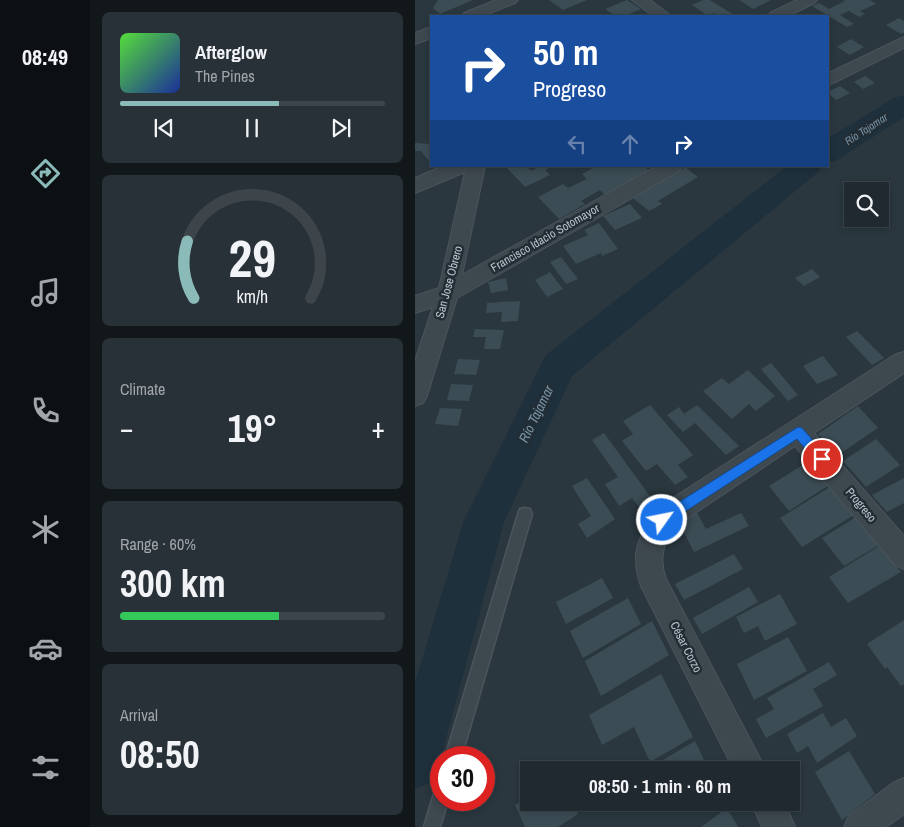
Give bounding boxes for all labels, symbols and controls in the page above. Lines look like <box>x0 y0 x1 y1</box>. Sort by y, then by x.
text: 50 m <box>533 29 598 76</box>
icon: right <box>450 35 515 100</box>
text: Afterglow <box>195 39 267 65</box>
text: 08:49 <box>22 42 68 72</box>
text: The Pines <box>195 65 255 87</box>
text: Progreso <box>533 74 606 104</box>
water label: Río Tajamar <box>842 109 891 148</box>
icon: previous <box>150 114 178 142</box>
icon: pause <box>238 114 266 142</box>
icon: next <box>327 114 355 142</box>
icon: left <box>563 130 591 158</box>
icon: ahead <box>616 130 644 158</box>
icon: right <box>669 130 697 158</box>
icon: directions <box>28 156 63 191</box>
map controls <box>844 182 889 227</box>
button: search <box>844 182 889 227</box>
street label: Francisco Idacio Sotomayor <box>488 200 603 276</box>
text: 29 <box>229 223 276 293</box>
street label: San Jose Obrero <box>432 244 466 320</box>
icon: music <box>28 275 63 310</box>
text: km/h <box>237 285 268 309</box>
text: Climate <box>120 378 165 400</box>
water label: Río Tajamar <box>514 381 558 446</box>
icon: phone <box>28 393 63 428</box>
text: 19° <box>228 403 277 454</box>
text: − <box>120 409 133 447</box>
text: + <box>372 409 385 447</box>
pin <box>801 438 843 480</box>
icon: arrive <box>808 445 836 473</box>
street label: Progreso <box>842 485 880 525</box>
position arrow <box>635 493 687 545</box>
icon: climate <box>28 512 63 547</box>
text: Range · 60% <box>120 533 196 555</box>
text: 300 km <box>120 558 226 609</box>
street label: César Corzo <box>666 619 706 675</box>
icon: car <box>28 631 63 666</box>
text: Arrival <box>120 704 158 726</box>
text: 08:50 <box>120 729 200 780</box>
speed limit sign: 30 <box>430 746 495 811</box>
icon: filters <box>28 750 63 785</box>
text: 08:50 · 1 min · 60 m <box>589 773 731 799</box>

